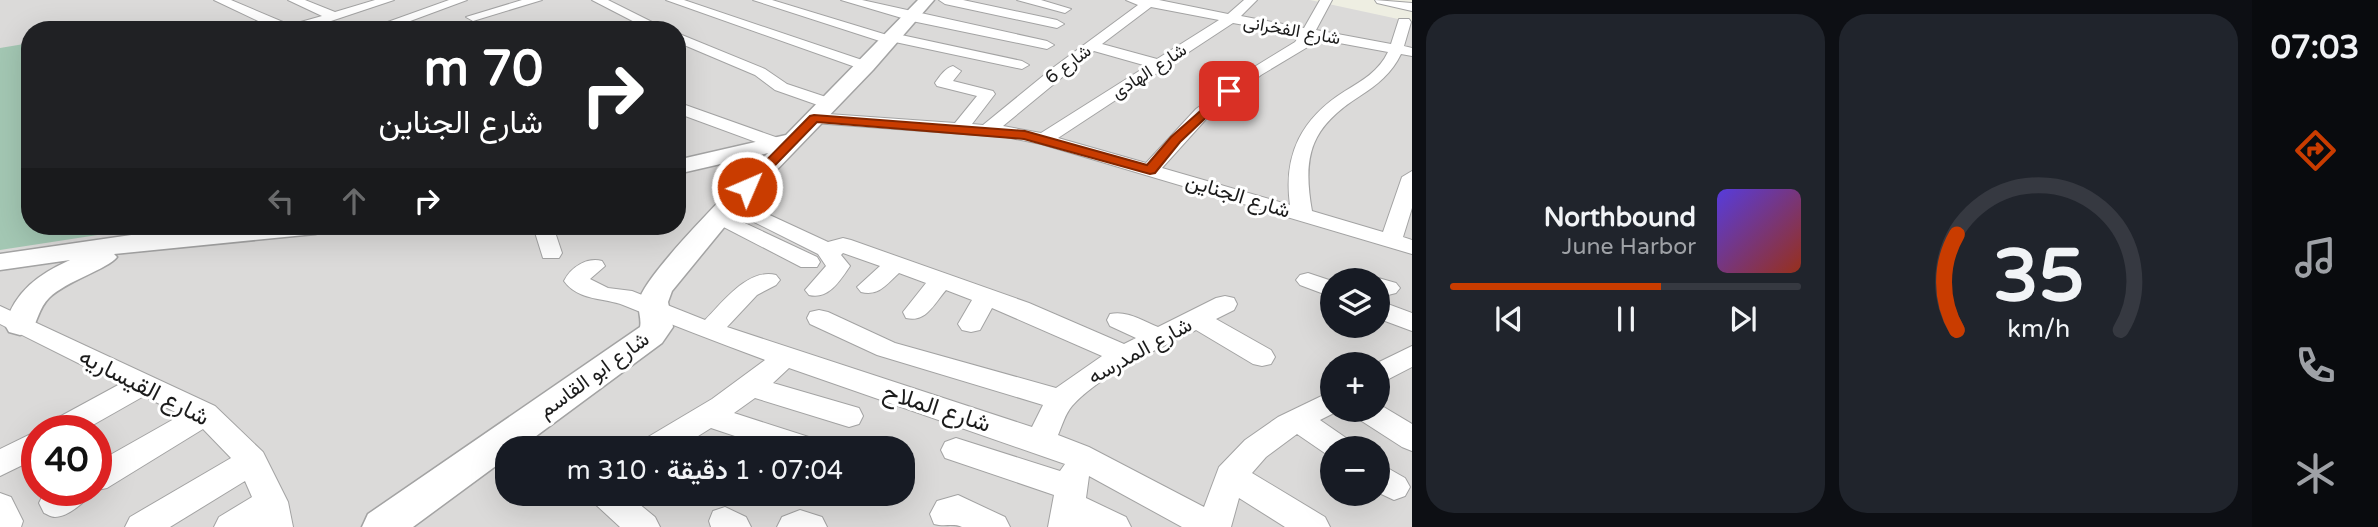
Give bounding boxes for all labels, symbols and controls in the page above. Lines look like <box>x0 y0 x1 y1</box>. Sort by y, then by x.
street label: شارع الفخرانى <box>1242 11 1342 50</box>
text: 07:03 <box>2271 29 2359 67</box>
street label: شارع الهادى <box>1107 39 1191 104</box>
text: 70 m <box>424 40 543 99</box>
street label: شارع 6 <box>1041 40 1096 89</box>
icon: right <box>567 49 658 140</box>
pin <box>1199 61 1259 121</box>
icon: arrive <box>1210 72 1248 110</box>
text: شارع الجناين <box>379 104 543 142</box>
icon: directions <box>2291 126 2340 175</box>
position arrow <box>710 150 784 224</box>
street label: شارع الجناين <box>1182 168 1293 225</box>
icon: left <box>262 182 300 220</box>
icon: ahead <box>335 182 373 220</box>
icon: right <box>408 182 446 220</box>
text: Northbound <box>1544 202 1696 233</box>
text: June Harbor <box>1562 233 1696 261</box>
text: 35 <box>1993 233 2084 321</box>
icon: music <box>2291 233 2340 282</box>
map controls <box>1320 268 1390 506</box>
button: layers <box>1320 268 1390 338</box>
icon: previous <box>1490 300 1528 338</box>
icon: pause <box>1607 300 1645 338</box>
icon: next <box>1724 300 1762 338</box>
street label: شارع المدرسه <box>1084 312 1197 391</box>
text: km/h <box>2007 313 2070 343</box>
street label: شارع ابو القاسم <box>534 327 655 424</box>
icon: phone <box>2291 341 2340 390</box>
street label: شارع القيساريه <box>74 342 214 433</box>
button: + <box>1320 352 1390 422</box>
street label: شارع الملاح <box>879 377 994 440</box>
speed limit sign: 40 <box>21 415 112 506</box>
button: − <box>1320 436 1390 506</box>
icon: climate <box>2291 449 2340 498</box>
text: 07:04 · 1 دقيقة · 310 m <box>567 455 843 486</box>

